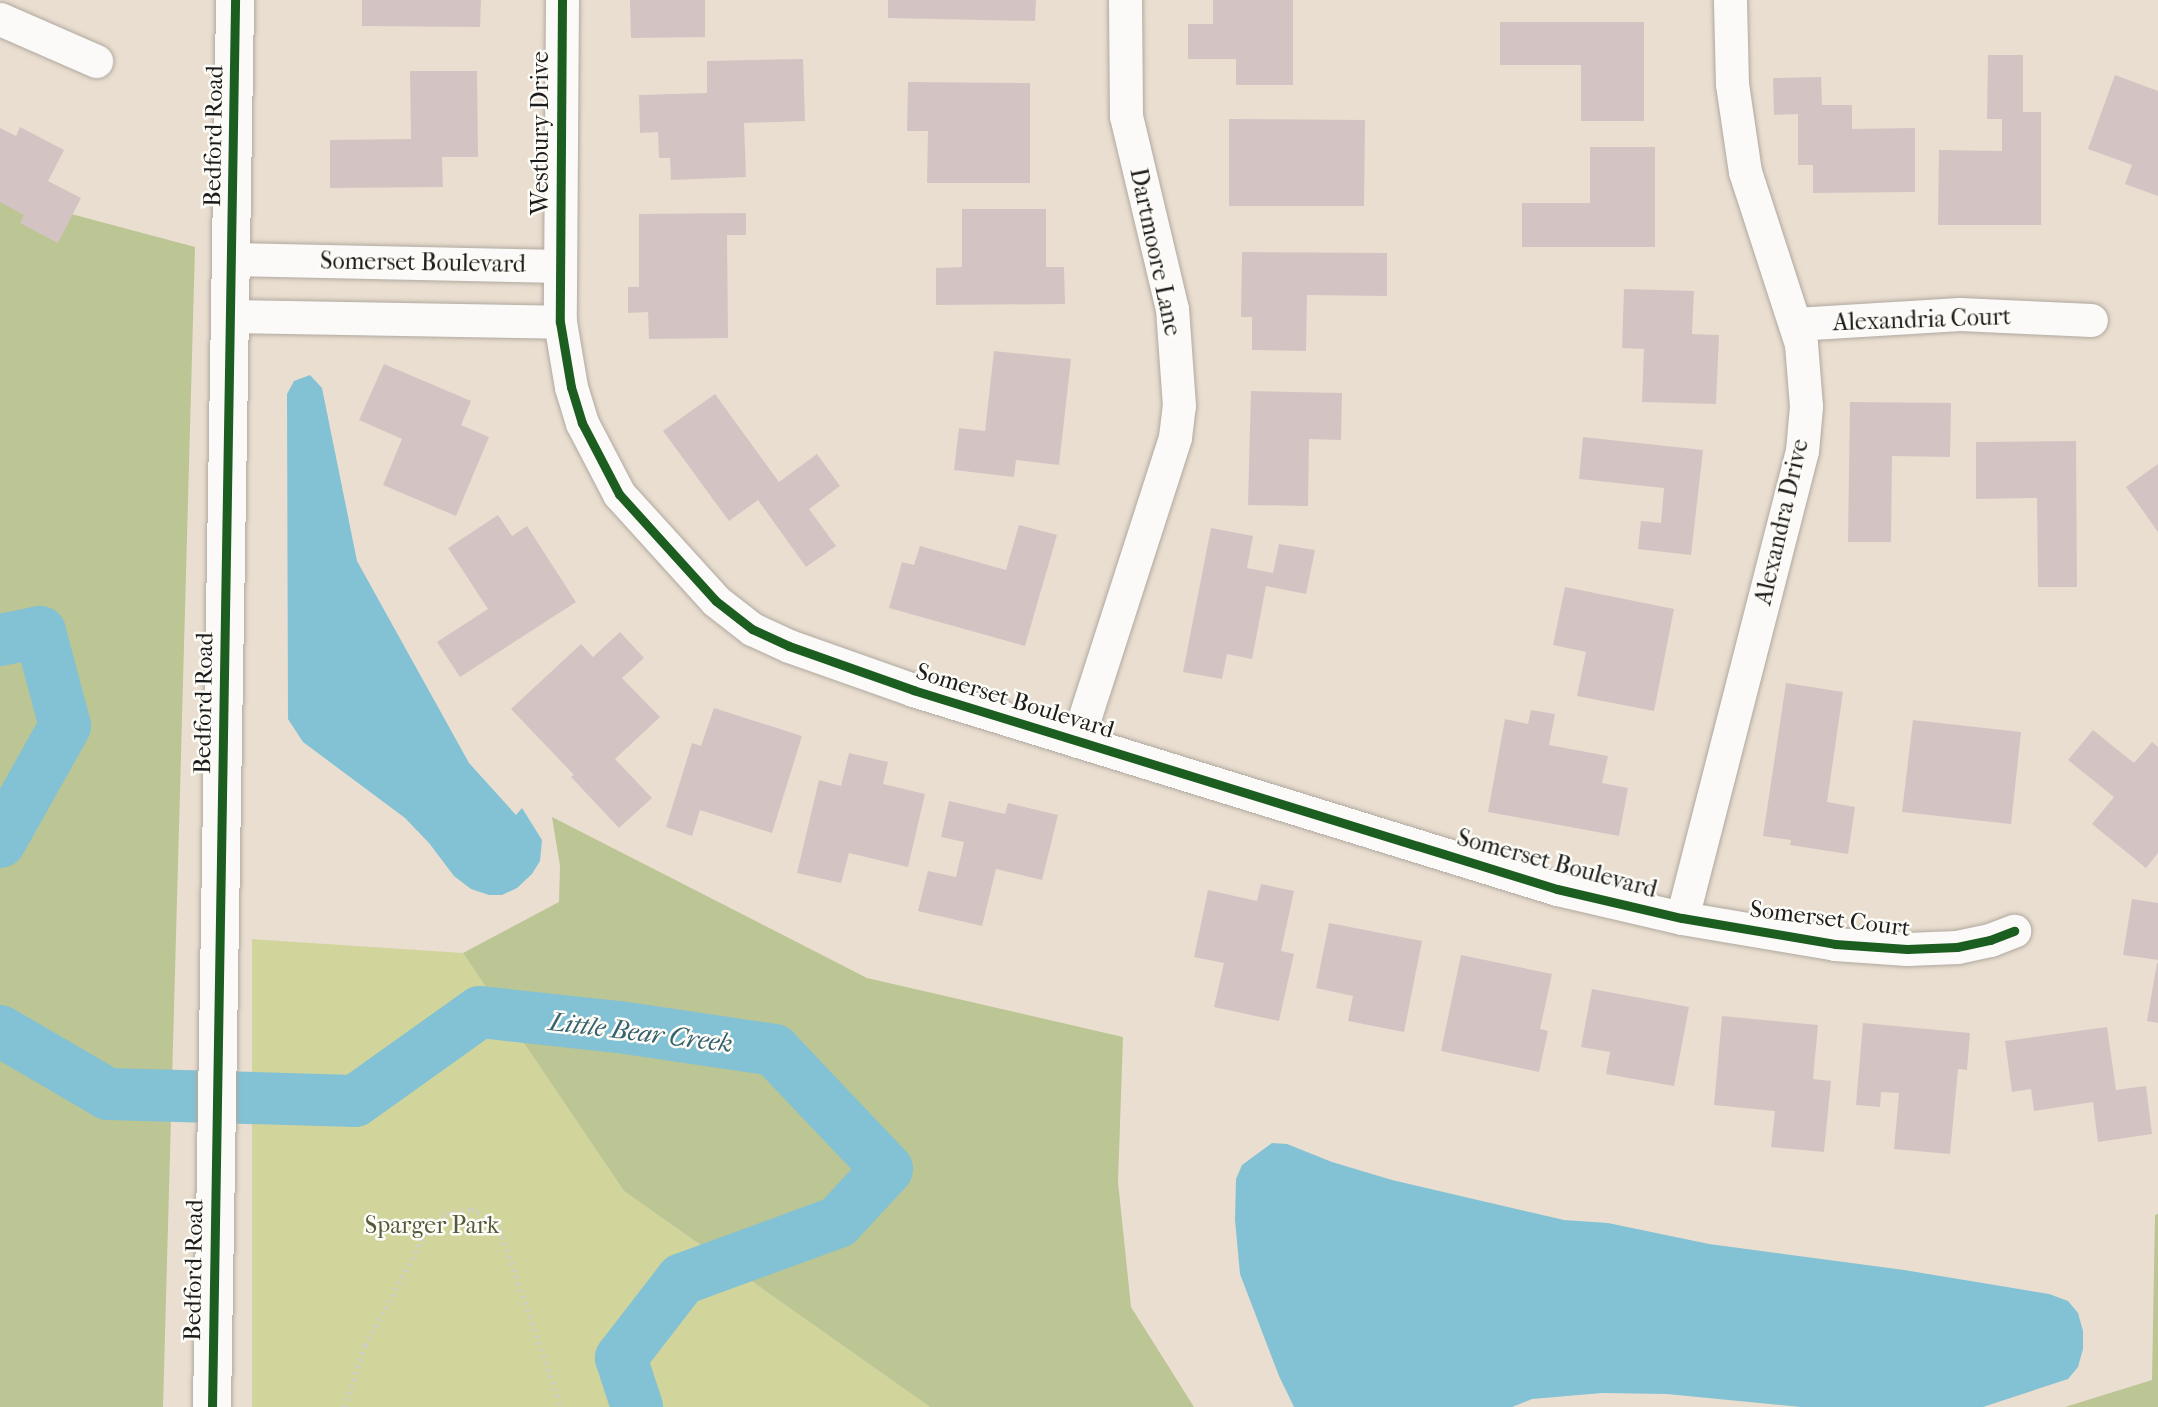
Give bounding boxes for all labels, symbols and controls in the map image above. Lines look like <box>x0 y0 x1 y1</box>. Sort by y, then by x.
street label: Westbury Drive <box>527 51 555 215</box>
street label: Bedford Road <box>198 65 230 207</box>
street label: Dartmoore Lane <box>1123 165 1187 339</box>
street label: Somerset Boulevard <box>320 247 526 279</box>
street label: Alexandria Court <box>1832 302 2012 338</box>
street label: Alexandra Drive <box>1749 436 1815 608</box>
street label: Bedford Road <box>188 632 220 774</box>
street label: Somerset Boulevard <box>912 657 1118 745</box>
street label: Somerset Boulevard <box>1454 823 1660 905</box>
street label: Somerset Court <box>1748 895 1912 943</box>
water label: Little Bear Creek <box>547 1006 735 1060</box>
street label: Bedford Road <box>178 1199 210 1341</box>
park label: Sparger Park <box>365 1212 499 1240</box>

